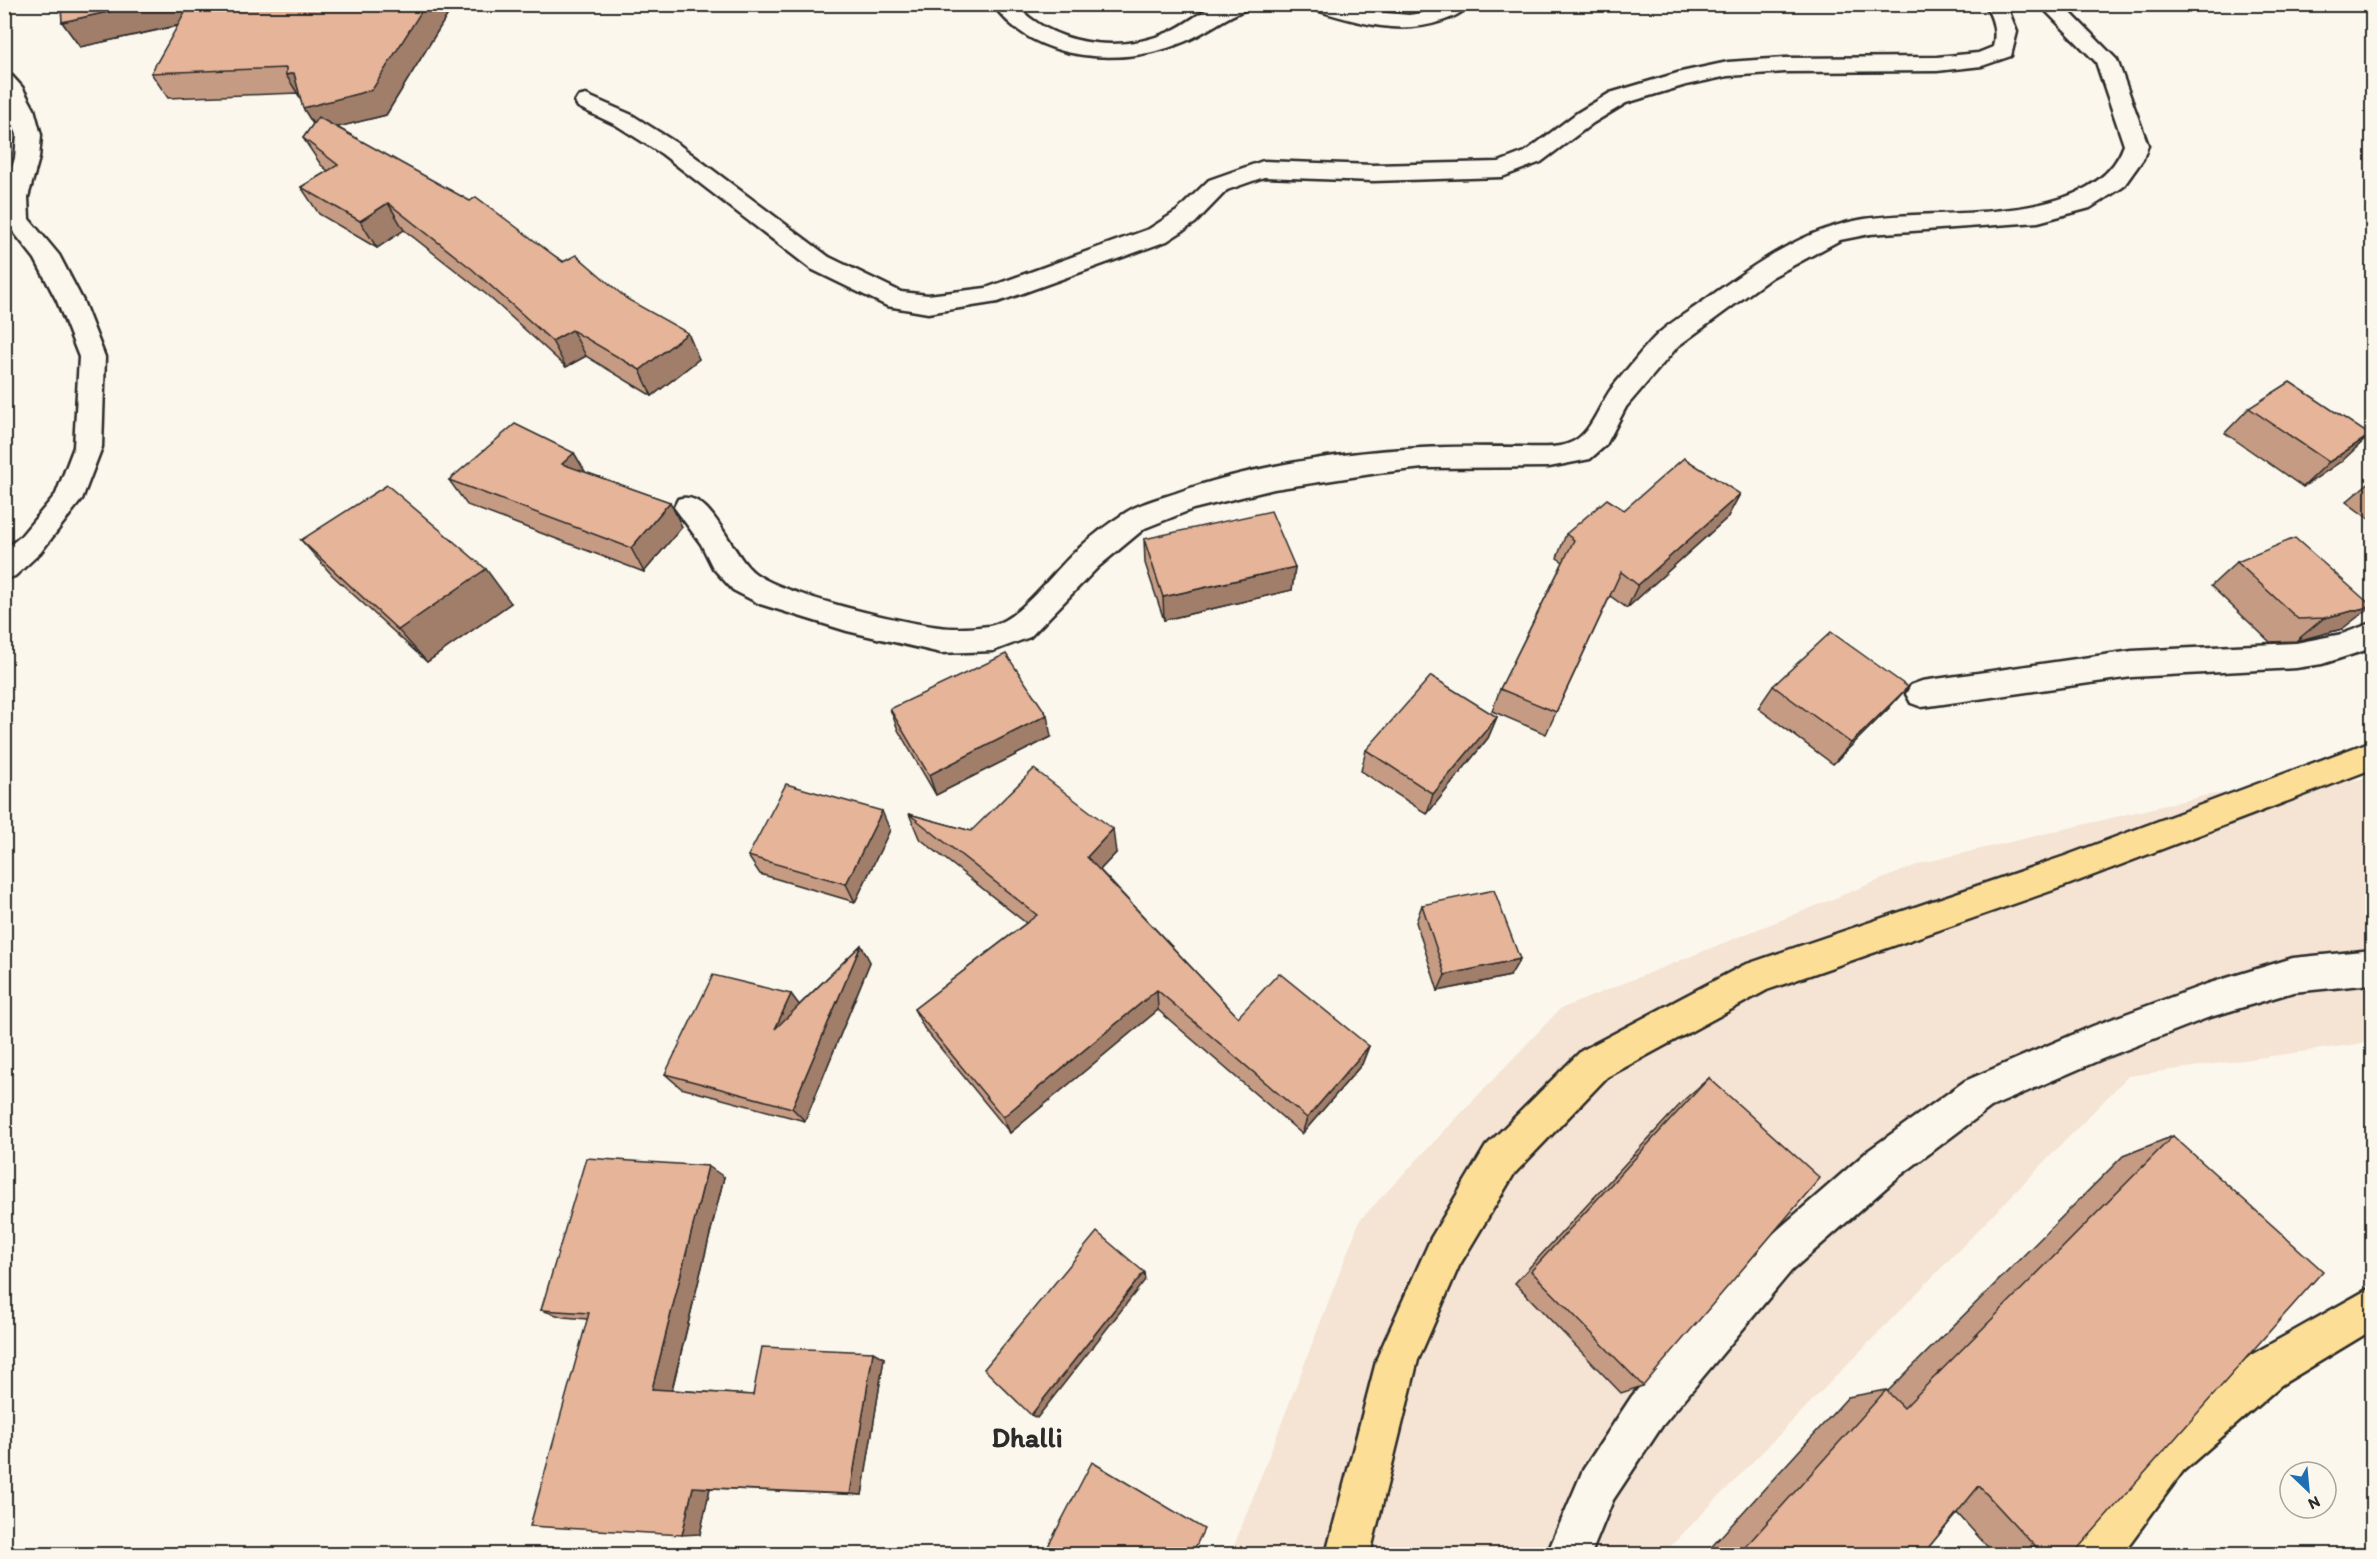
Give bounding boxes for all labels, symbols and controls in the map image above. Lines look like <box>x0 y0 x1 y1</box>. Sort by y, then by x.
district label: Dhalli <box>991 1420 1063 1454</box>
north arrow <box>2278 1460 2338 1520</box>
text: N <box>2305 1492 2323 1514</box>

